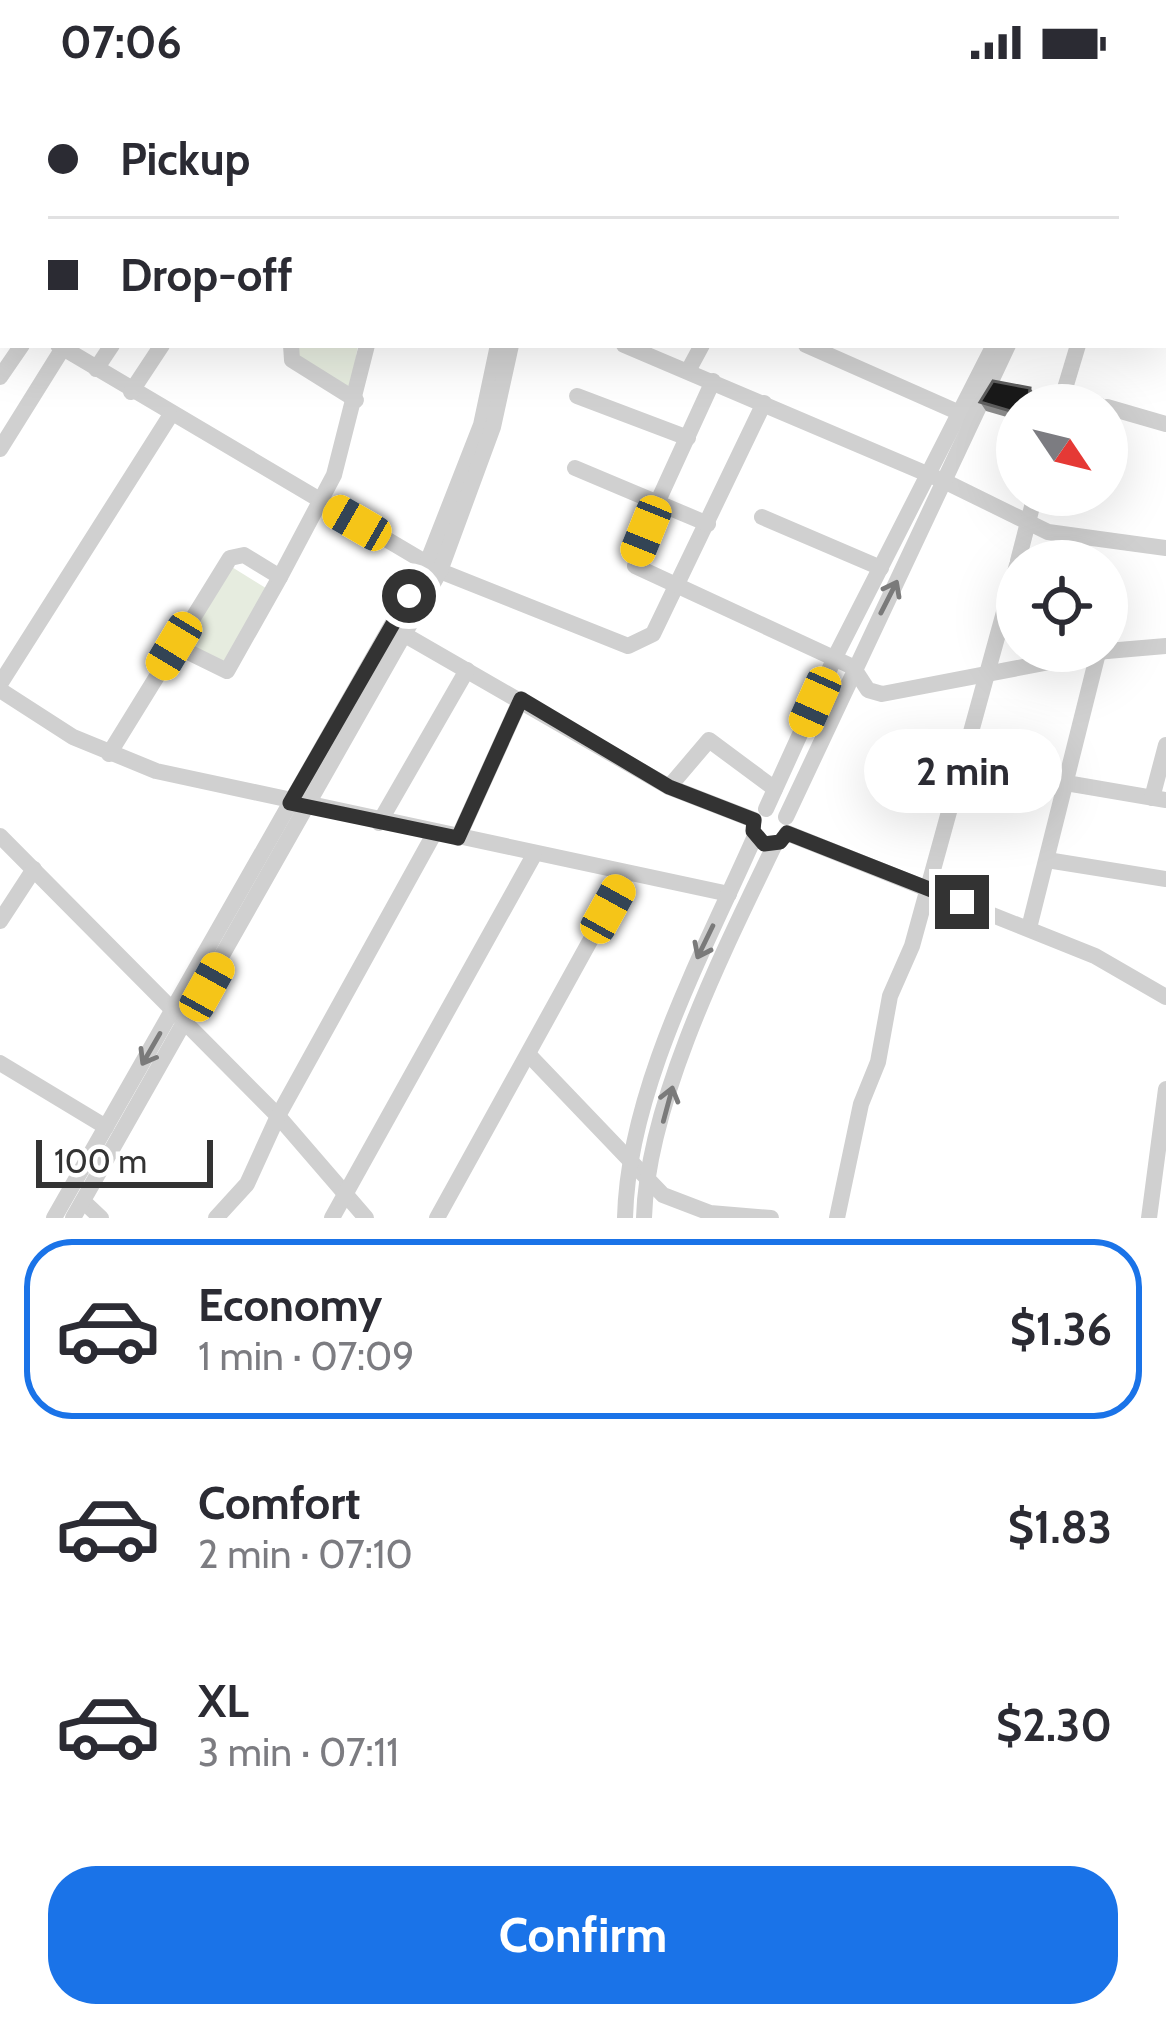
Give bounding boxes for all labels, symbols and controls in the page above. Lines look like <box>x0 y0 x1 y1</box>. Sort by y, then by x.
text: 07:06 <box>60 15 182 69</box>
text: Pickup <box>120 132 250 186</box>
text: Drop-off <box>120 248 293 302</box>
north arrow <box>996 384 1128 516</box>
map controls <box>996 384 1128 672</box>
car <box>317 489 397 557</box>
car <box>616 491 676 571</box>
button: locate <box>996 540 1128 672</box>
route start <box>382 569 436 623</box>
one-way arrow <box>878 581 901 616</box>
car <box>140 606 208 686</box>
car <box>784 662 846 742</box>
callout: 2 min <box>863 728 1061 812</box>
text: 2 min <box>916 747 1010 795</box>
car <box>575 869 641 949</box>
route end <box>935 875 989 929</box>
one-way arrow <box>693 923 715 959</box>
car <box>174 947 240 1027</box>
one-way arrow <box>139 1031 163 1066</box>
one-way arrow <box>659 1086 681 1124</box>
scale bar <box>36 1134 213 1187</box>
text: 100 m <box>54 1141 147 1181</box>
icon: car <box>54 1275 162 1383</box>
text: Economy <box>198 1278 382 1332</box>
text: $1.36 <box>1010 1302 1112 1356</box>
text: 1 min · 07:09 <box>198 1332 415 1380</box>
icon: car <box>54 1473 162 1581</box>
text: Comfort <box>198 1476 361 1530</box>
text: $1.83 <box>1008 1500 1112 1554</box>
text: 2 min · 07:10 <box>198 1530 413 1578</box>
icon: car <box>54 1671 162 1779</box>
text: XL <box>198 1674 249 1728</box>
text: $2.30 <box>996 1698 1112 1752</box>
text: 3 min · 07:11 <box>198 1728 399 1776</box>
button: Confirm <box>48 1866 1118 2004</box>

